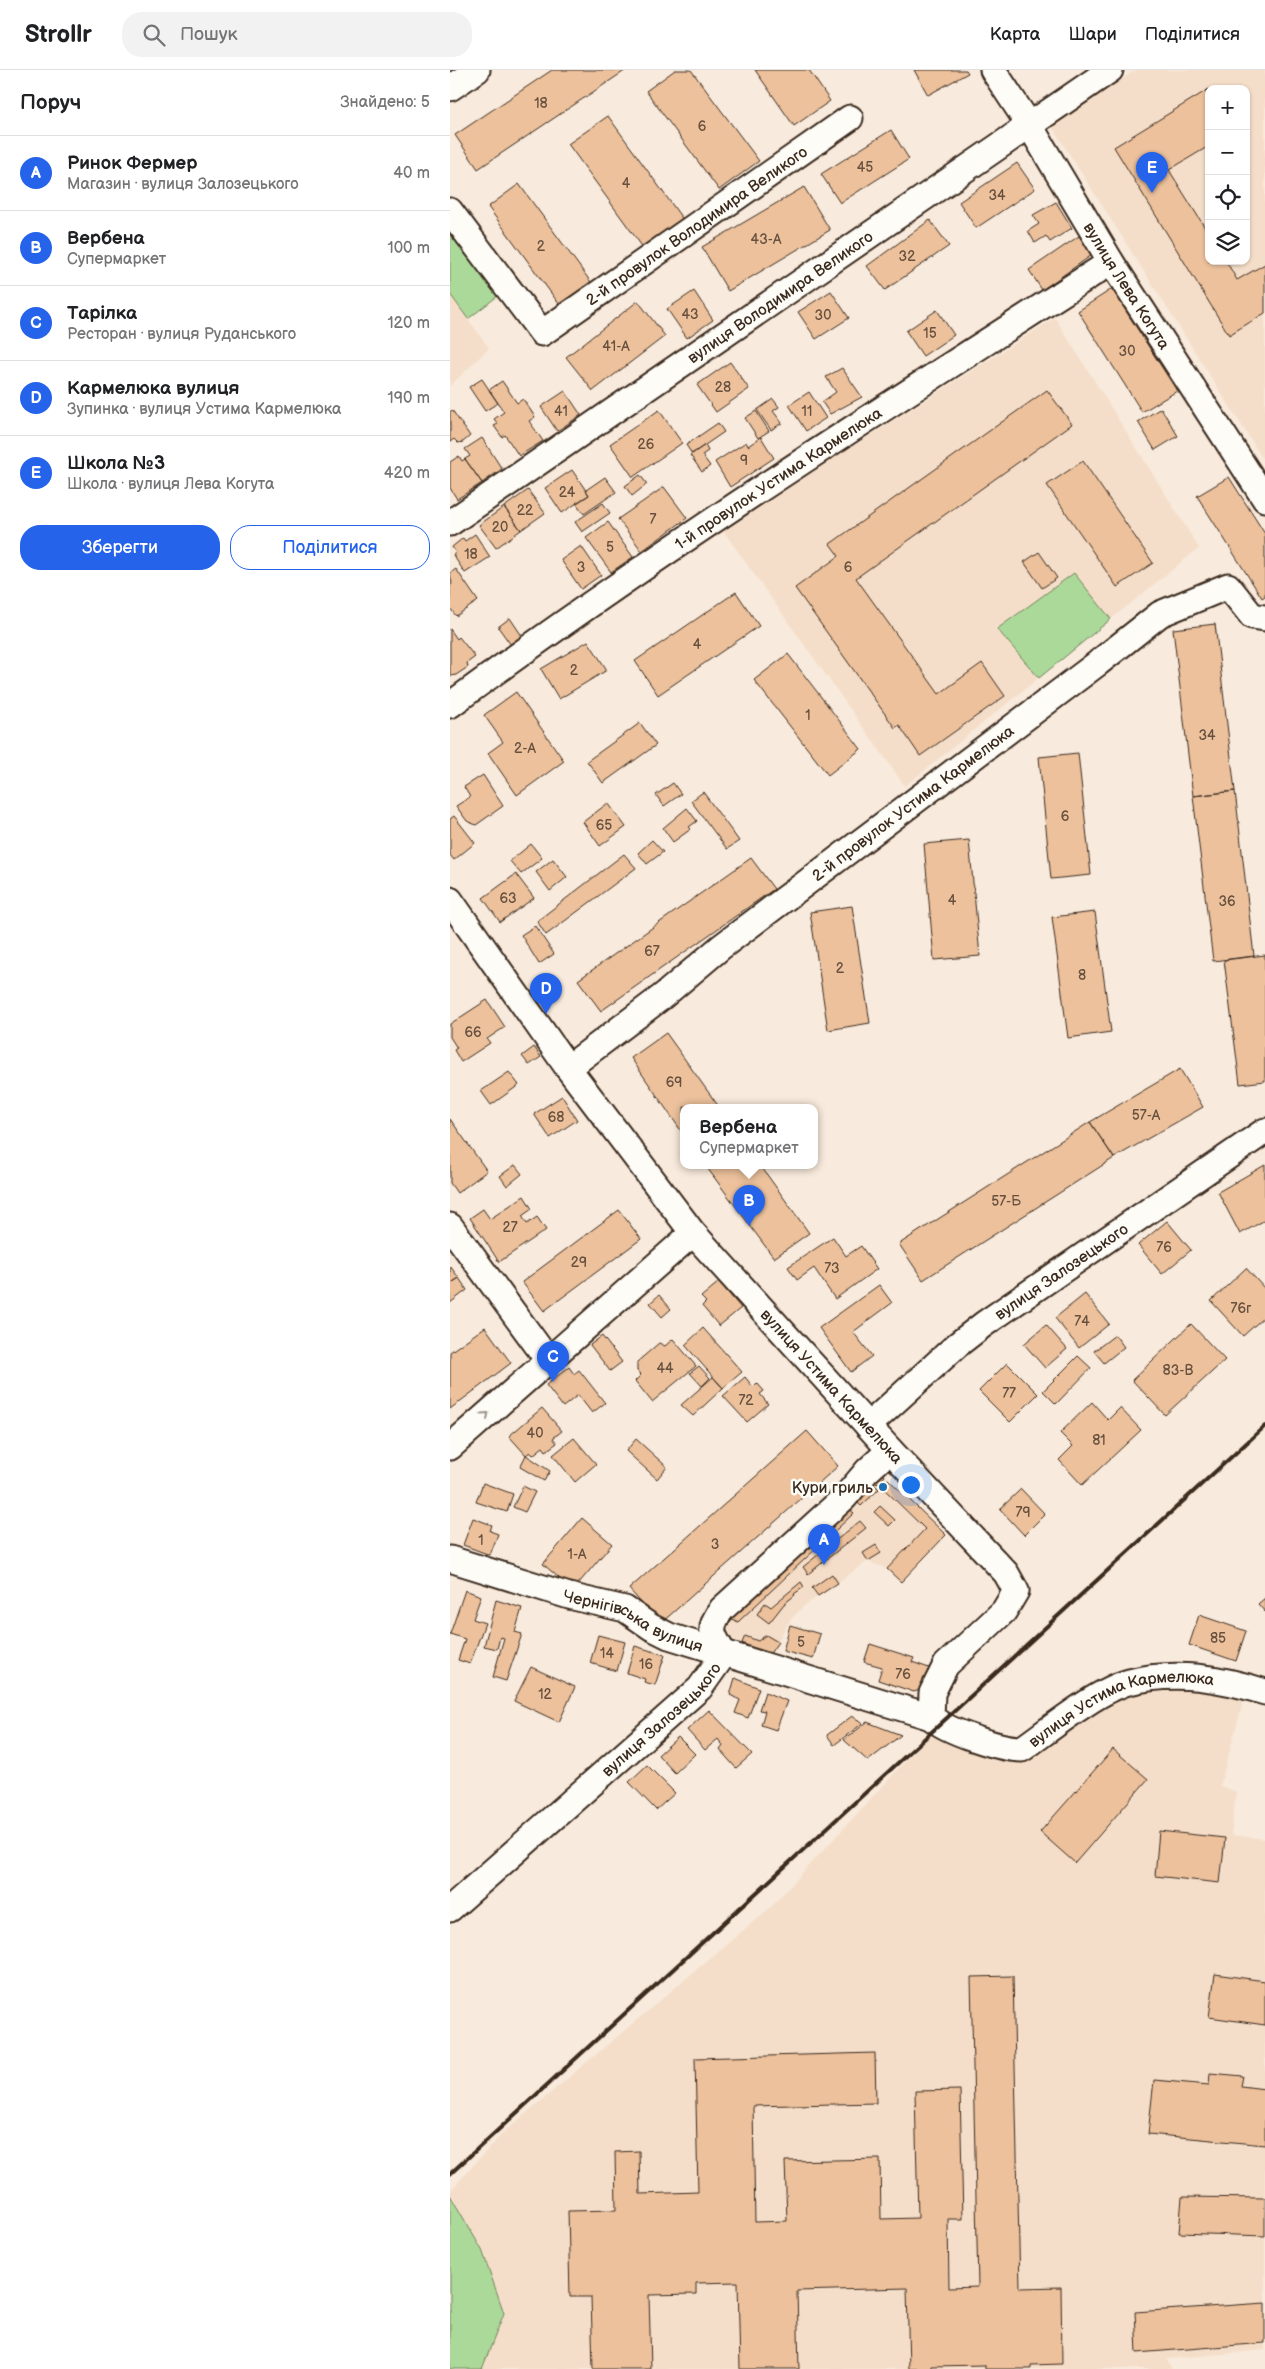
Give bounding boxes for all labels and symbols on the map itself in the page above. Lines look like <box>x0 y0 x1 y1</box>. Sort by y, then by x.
house number: 18 <box>534 95 548 112</box>
house number: 6 <box>698 118 707 135</box>
street label: 2-й провулок Володимира Великого <box>583 143 812 310</box>
pin: E <box>1136 152 1168 193</box>
house number: 45 <box>857 159 873 176</box>
house number: 4 <box>622 175 631 192</box>
house number: 34 <box>988 187 1006 204</box>
street label: вулиця Лева Когута <box>1079 219 1174 354</box>
street label: вулиця Володимира Великого <box>684 228 877 368</box>
house number: 43-А <box>751 231 782 248</box>
house number: 2 <box>537 238 546 255</box>
house number: 32 <box>899 248 916 265</box>
house number: 43 <box>681 306 699 323</box>
house number: 30 <box>815 307 831 324</box>
house number: 15 <box>923 325 937 342</box>
house number: 41-А <box>602 338 630 355</box>
house number: 30 <box>1119 343 1135 360</box>
house number: 28 <box>715 379 731 396</box>
house number: 41 <box>554 403 568 420</box>
house number: 11 <box>802 403 812 420</box>
street label: 1-й провулок Устима Кармелюка <box>672 404 886 555</box>
house number: 26 <box>638 436 655 453</box>
house number: 9 <box>740 452 748 469</box>
house number: 24 <box>559 484 576 501</box>
house number: 22 <box>517 502 534 519</box>
house number: 7 <box>650 511 657 528</box>
house number: 20 <box>492 519 508 536</box>
house number: 5 <box>606 539 614 556</box>
house number: 18 <box>464 546 478 563</box>
house number: 3 <box>577 559 585 576</box>
house number: 6 <box>844 559 853 576</box>
house number: 4 <box>693 636 702 653</box>
house number: 2 <box>570 662 579 679</box>
house number: 1 <box>805 707 811 724</box>
street label: 2-й провулок Устима Кармелюка <box>809 721 1019 886</box>
house number: 34 <box>1198 727 1216 744</box>
house number: 2-А <box>514 740 536 757</box>
house number: 6 <box>1061 808 1070 825</box>
house number: 65 <box>596 817 612 834</box>
house number: 63 <box>499 890 517 907</box>
house number: 4 <box>948 892 957 909</box>
house number: 36 <box>1218 893 1236 910</box>
house number: 67 <box>644 943 660 960</box>
house number: 2 <box>836 960 845 977</box>
house number: 8 <box>1078 967 1086 984</box>
pin: D <box>530 973 562 1014</box>
house number: 66 <box>464 1024 482 1041</box>
house number: 69 <box>666 1074 682 1091</box>
house number: 57-А <box>1132 1107 1161 1124</box>
house number: 68 <box>548 1109 564 1126</box>
pin: B <box>733 1185 765 1226</box>
house number: 57-Б <box>991 1193 1021 1210</box>
house number: 27 <box>502 1219 518 1236</box>
street label: вулиця Залозецького <box>992 1220 1132 1325</box>
house number: 76 <box>1156 1239 1172 1256</box>
house number: 29 <box>571 1254 587 1271</box>
house number: 73 <box>824 1260 840 1277</box>
house number: 76г <box>1231 1300 1252 1317</box>
street label: вулиця Устима Кармелюка <box>756 1306 906 1469</box>
house number: 74 <box>1074 1313 1090 1330</box>
pin: C <box>537 1341 569 1382</box>
house number: 44 <box>656 1360 674 1377</box>
house number: 83-В <box>1163 1362 1193 1379</box>
house number: 77 <box>1002 1385 1016 1402</box>
house number: 72 <box>738 1392 754 1409</box>
one-way arrow <box>481 1412 490 1421</box>
house number: 40 <box>527 1425 543 1442</box>
house number: 81 <box>1092 1432 1106 1449</box>
your location <box>898 1472 924 1498</box>
place label: Кури гриль <box>792 1479 873 1498</box>
marker: Кури гриль <box>877 1481 889 1493</box>
house number: 79 <box>1016 1504 1030 1521</box>
pin: A <box>808 1524 840 1565</box>
house number: 1 <box>478 1532 484 1549</box>
house number: 3 <box>711 1536 719 1553</box>
house number: 1-А <box>567 1546 587 1563</box>
street label: Чернігівська вулиця <box>560 1587 705 1657</box>
house number: 85 <box>1210 1630 1226 1647</box>
house number: 5 <box>797 1634 805 1651</box>
house number: 14 <box>600 1645 614 1662</box>
house number: 16 <box>639 1656 653 1673</box>
street label: вулиця Залозецького <box>599 1660 726 1781</box>
house number: 76 <box>895 1666 911 1683</box>
street label: вулиця Устима Кармелюка <box>1026 1668 1216 1752</box>
house number: 12 <box>538 1686 553 1703</box>

